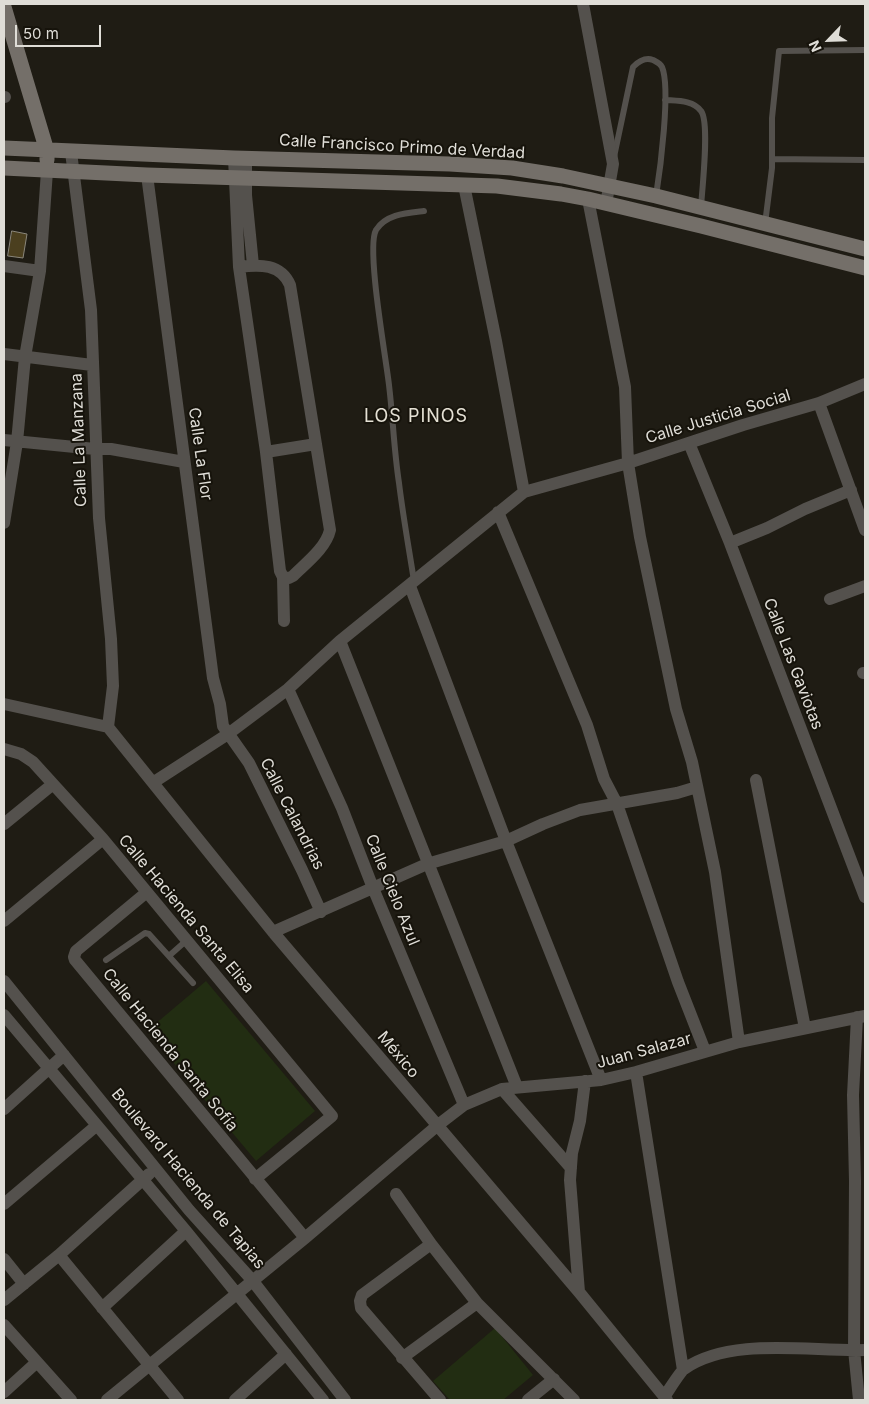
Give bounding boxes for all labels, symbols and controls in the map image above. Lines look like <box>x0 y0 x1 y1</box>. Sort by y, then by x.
scale bar <box>18 15 104 47</box>
north arrow <box>804 15 854 65</box>
text: 50 m <box>23 24 59 43</box>
text: N <box>805 38 825 55</box>
street label: Calle Francisco Primo de Verdad <box>278 131 526 163</box>
street label: Calle La Manzana <box>67 373 91 507</box>
street label: Calle Justicia Social <box>643 386 793 448</box>
street label: Calle La Flor <box>184 406 216 502</box>
district label: LOS PINOS <box>363 406 469 428</box>
street label: Calle Las Gaviotas <box>759 596 827 732</box>
street label: Calle Calandrias <box>256 755 328 873</box>
street label: Calle Hacienda Santa Elisa <box>114 831 258 997</box>
street label: Calle Cielo Azul <box>361 832 423 948</box>
street label: Calle Hacienda Santa Sofía <box>98 965 242 1135</box>
street label: México <box>373 1028 423 1082</box>
street label: Juan Salazar <box>594 1029 694 1073</box>
street label: Boulevard Hacienda de Tapias <box>107 1085 269 1273</box>

